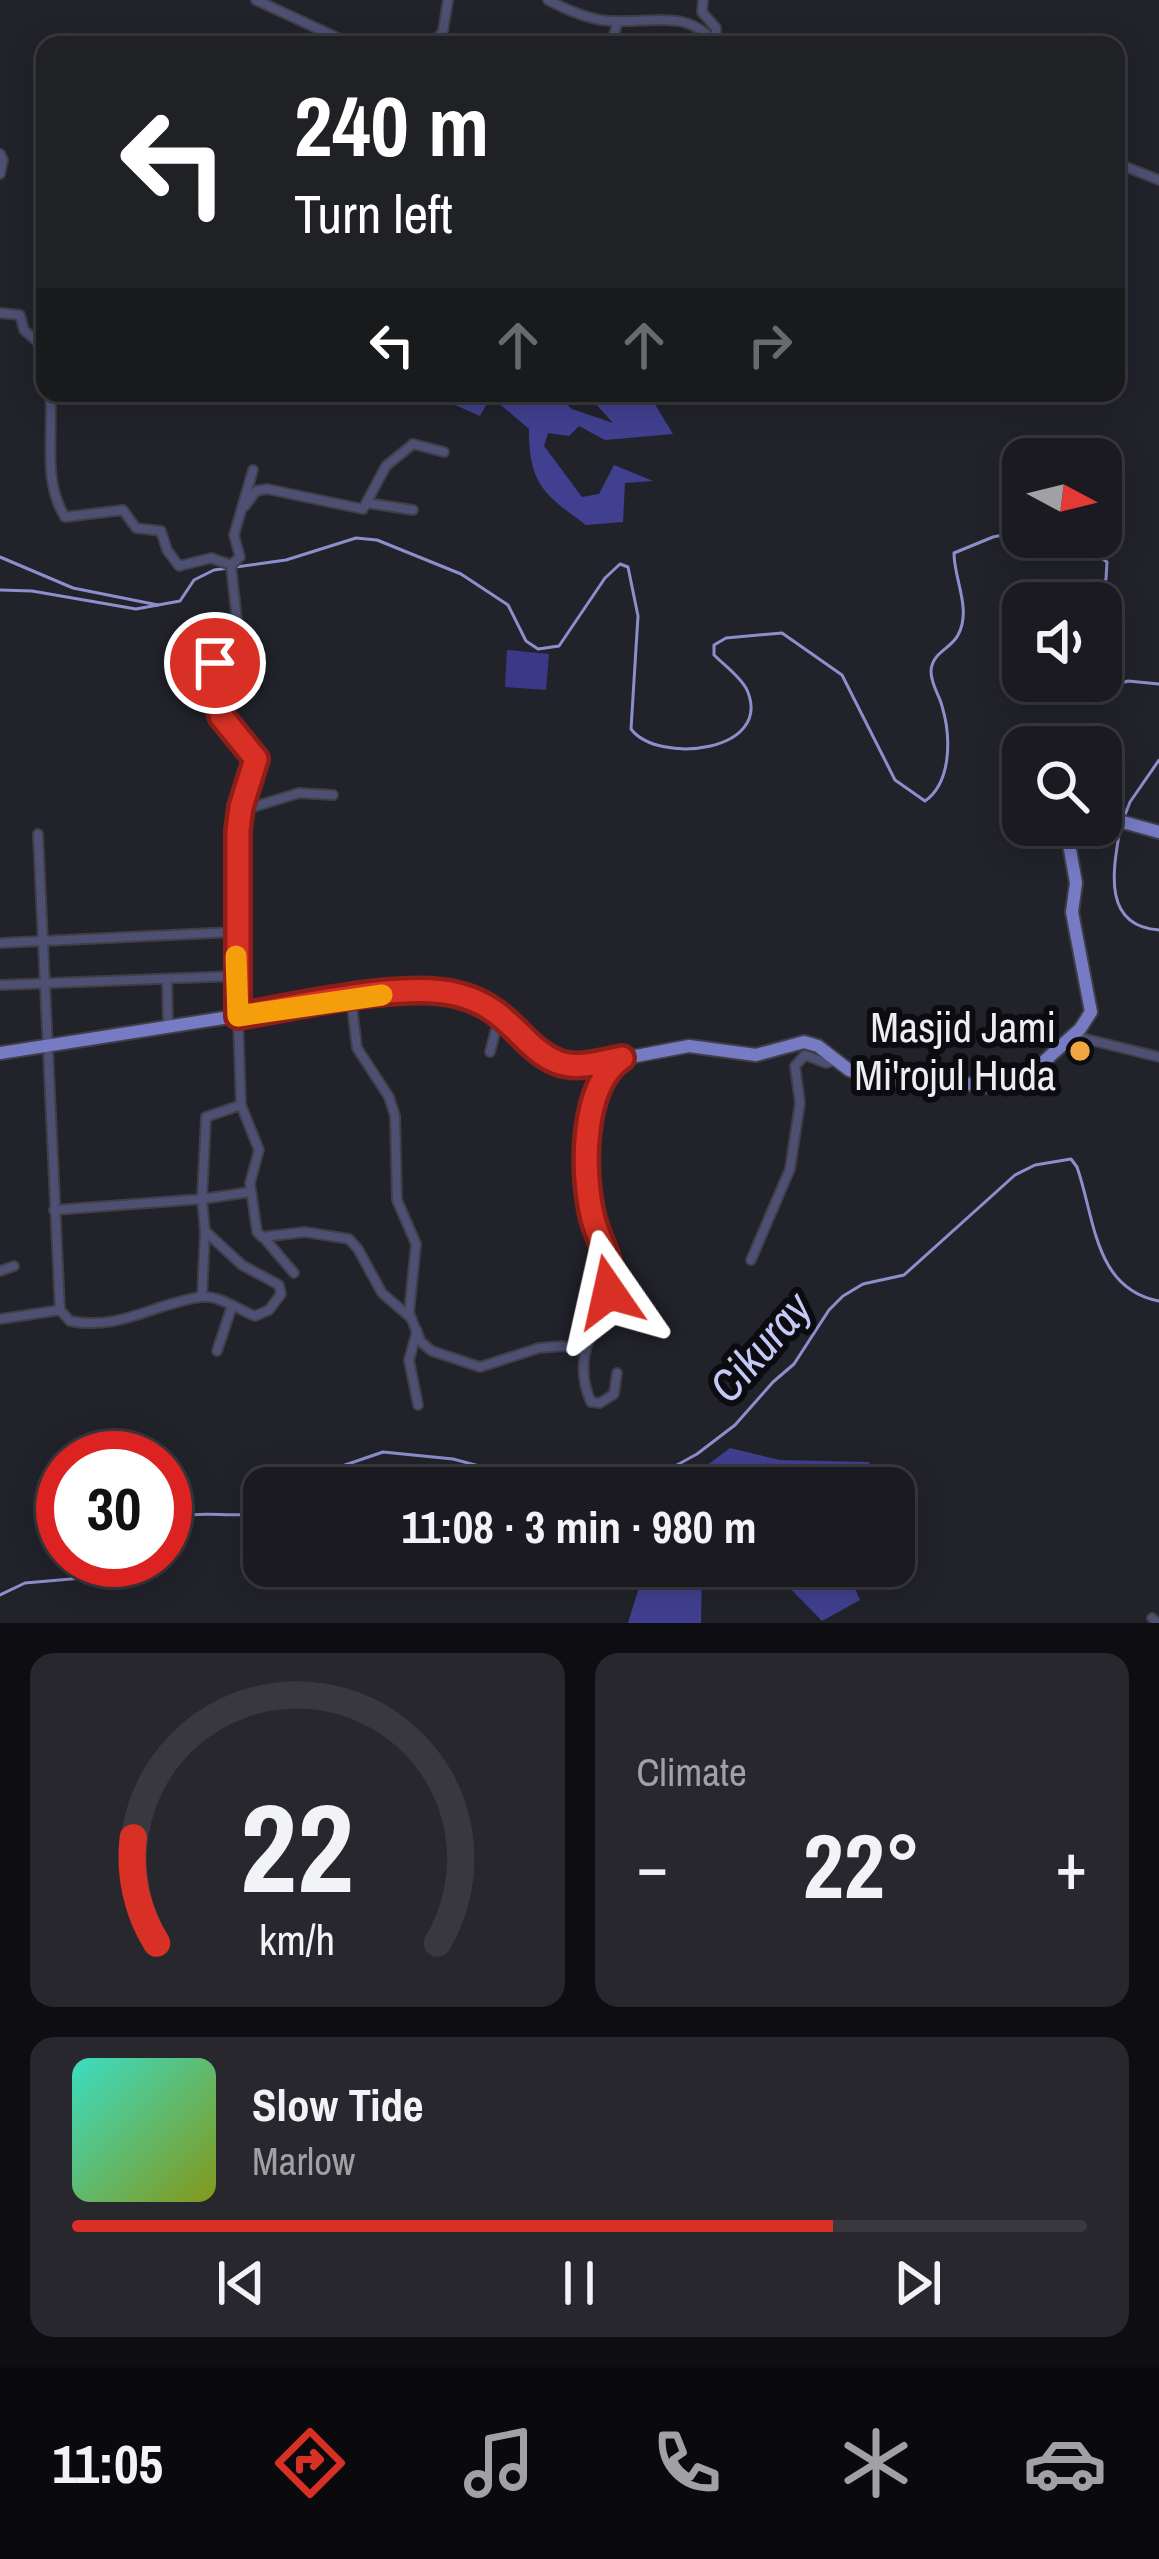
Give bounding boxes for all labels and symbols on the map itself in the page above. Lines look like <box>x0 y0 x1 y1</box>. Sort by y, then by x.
north arrow <box>1002 438 1122 558</box>
pin <box>164 612 266 714</box>
place label: Masjid Jami Mi'rojul Huda <box>854 999 1056 1103</box>
marker: Masjid Jami Mi'rojul Huda <box>1067 1038 1093 1064</box>
position arrow <box>546 1229 672 1355</box>
water label: Cikuray <box>695 1277 826 1415</box>
speed limit sign: 30 <box>36 1431 192 1587</box>

